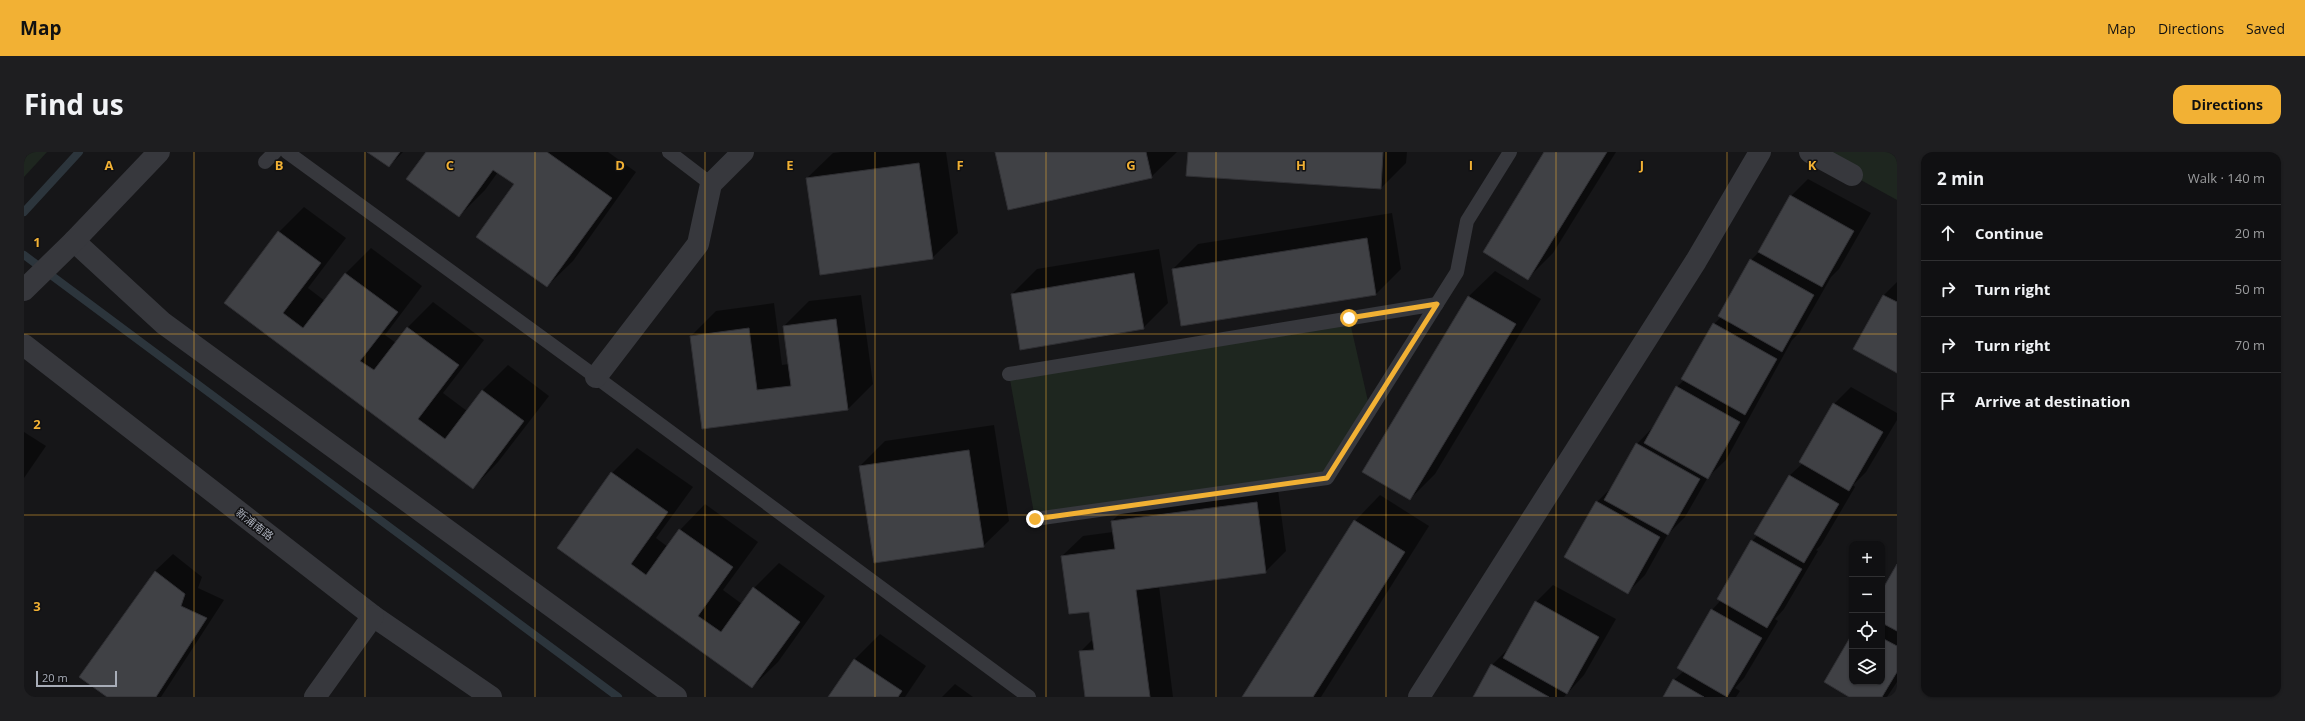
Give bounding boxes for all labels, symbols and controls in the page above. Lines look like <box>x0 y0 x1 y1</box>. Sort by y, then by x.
text: Map <box>20 15 61 41</box>
text: Map <box>2107 19 2136 38</box>
text: Directions <box>2158 19 2224 38</box>
text: Saved <box>2246 19 2285 38</box>
text: Find us <box>24 85 124 123</box>
button: Directions <box>2173 85 2281 124</box>
text: A <box>105 156 114 174</box>
text: B <box>275 156 284 174</box>
text: C <box>446 156 454 174</box>
text: D <box>615 156 625 174</box>
text: E <box>786 156 794 174</box>
text: F <box>956 156 964 174</box>
text: G <box>1126 156 1136 174</box>
text: H <box>1296 156 1306 174</box>
text: I <box>1469 156 1473 174</box>
text: J <box>1639 156 1644 174</box>
text: K <box>1808 156 1817 174</box>
text: 2 min <box>1937 167 1984 190</box>
text: Walk · 140 m <box>2188 169 2265 187</box>
icon: ahead <box>1937 222 1959 244</box>
text: Continue <box>1975 223 2043 243</box>
text: 20 m <box>2235 224 2265 242</box>
text: 1 <box>33 233 41 251</box>
icon: right <box>1937 278 1959 300</box>
text: Turn right <box>1975 279 2050 299</box>
text: 50 m <box>2235 280 2265 298</box>
route start <box>1340 309 1358 327</box>
icon: right <box>1937 334 1959 356</box>
text: Turn right <box>1975 335 2050 355</box>
text: 70 m <box>2235 336 2265 354</box>
icon: arrive <box>1937 390 1959 412</box>
text: Arrive at destination <box>1975 391 2130 411</box>
text: 2 <box>33 415 41 433</box>
street label: 新浦南路 <box>233 505 277 543</box>
route end <box>1026 510 1044 528</box>
map controls <box>1849 541 1885 685</box>
button: + <box>1849 541 1885 577</box>
button: − <box>1849 577 1885 613</box>
text: 3 <box>33 597 41 615</box>
button: locate <box>1849 613 1885 649</box>
button: layers <box>1849 649 1885 685</box>
scale bar <box>36 669 117 688</box>
text: 20 m <box>42 670 68 685</box>

